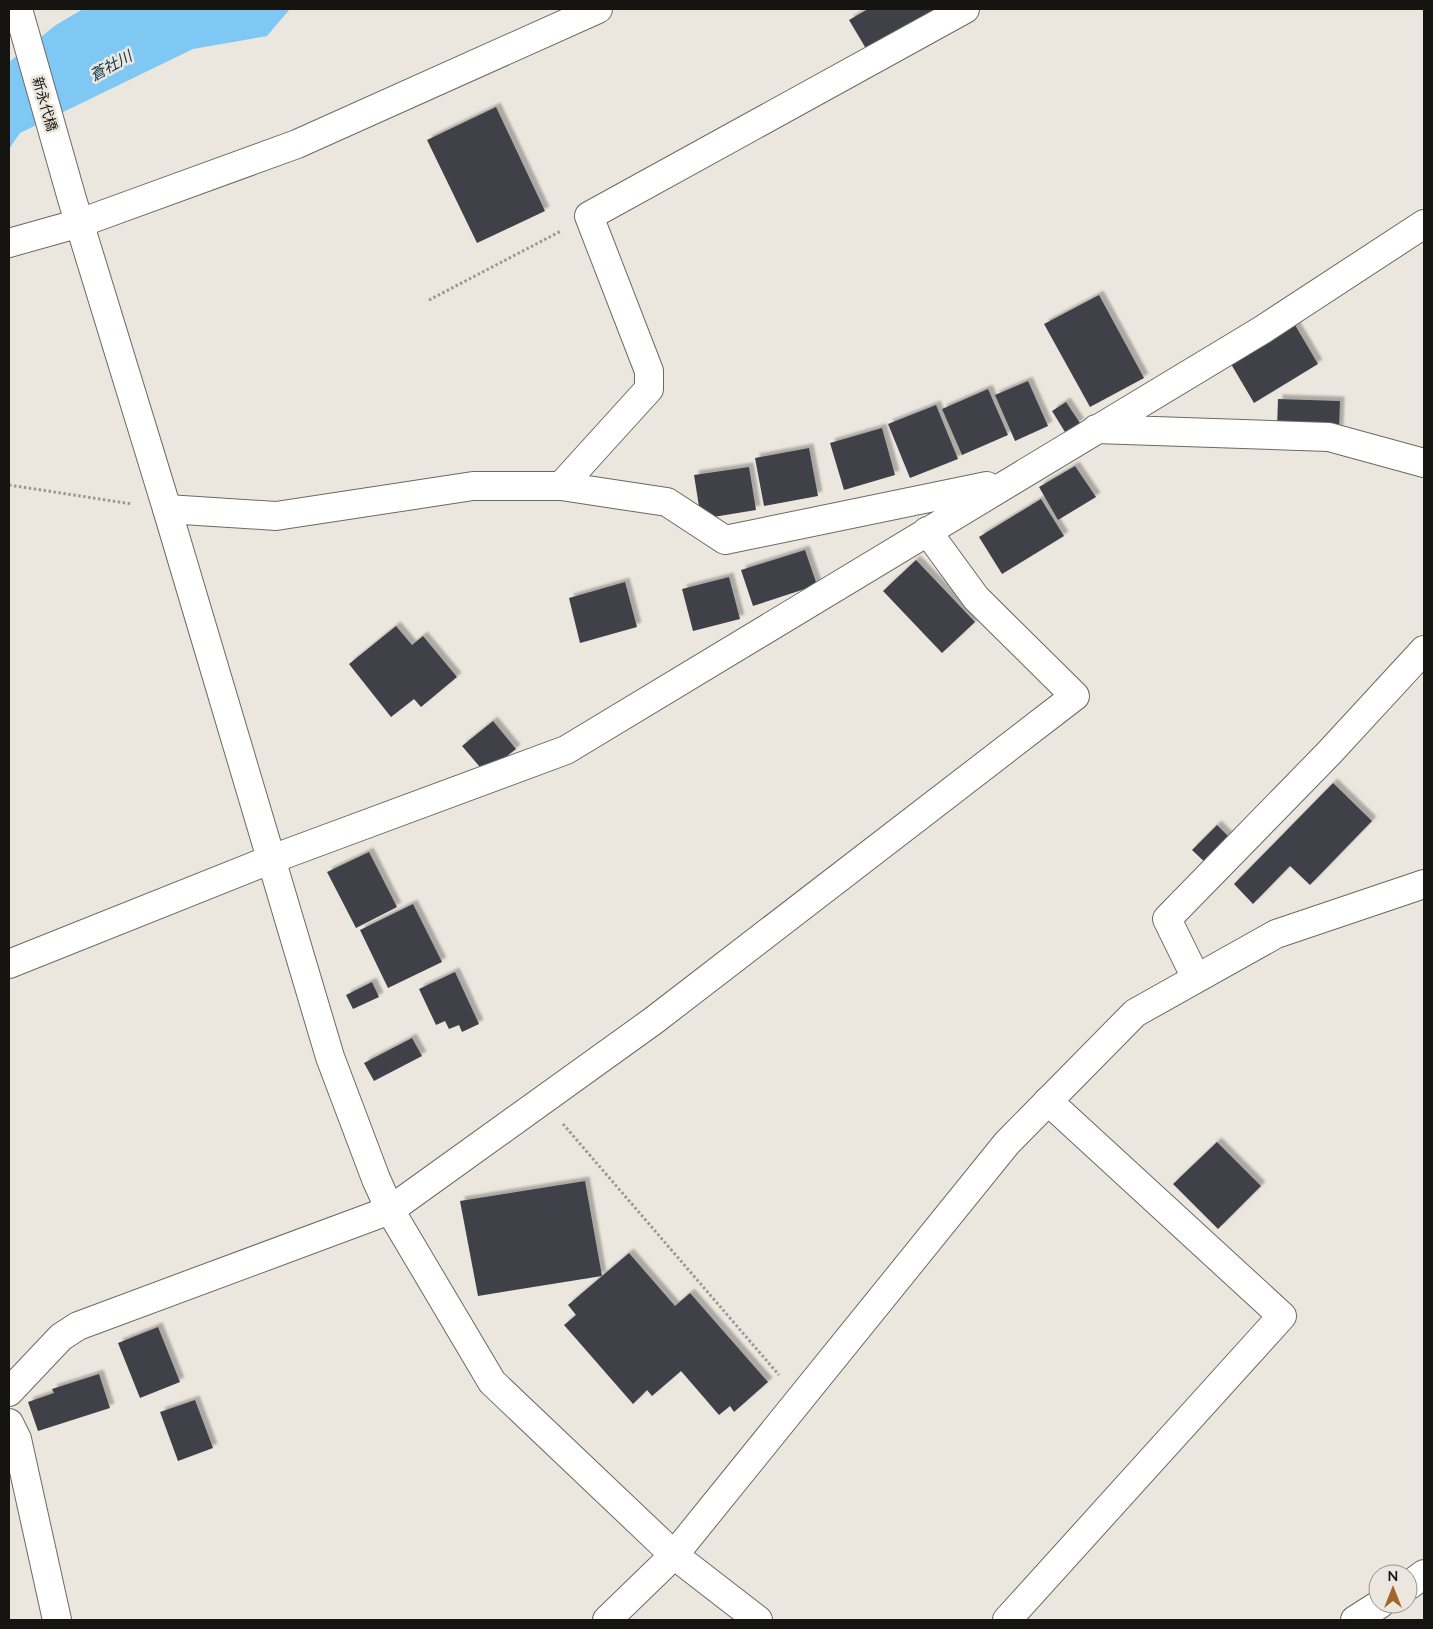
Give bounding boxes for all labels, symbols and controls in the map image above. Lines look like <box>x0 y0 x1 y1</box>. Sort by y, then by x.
water label: 蒼社川 <box>86 45 136 84</box>
street label: 新永代橋 <box>30 75 61 133</box>
north arrow <box>1368 1564 1418 1614</box>
text: N <box>1388 1567 1398 1584</box>

